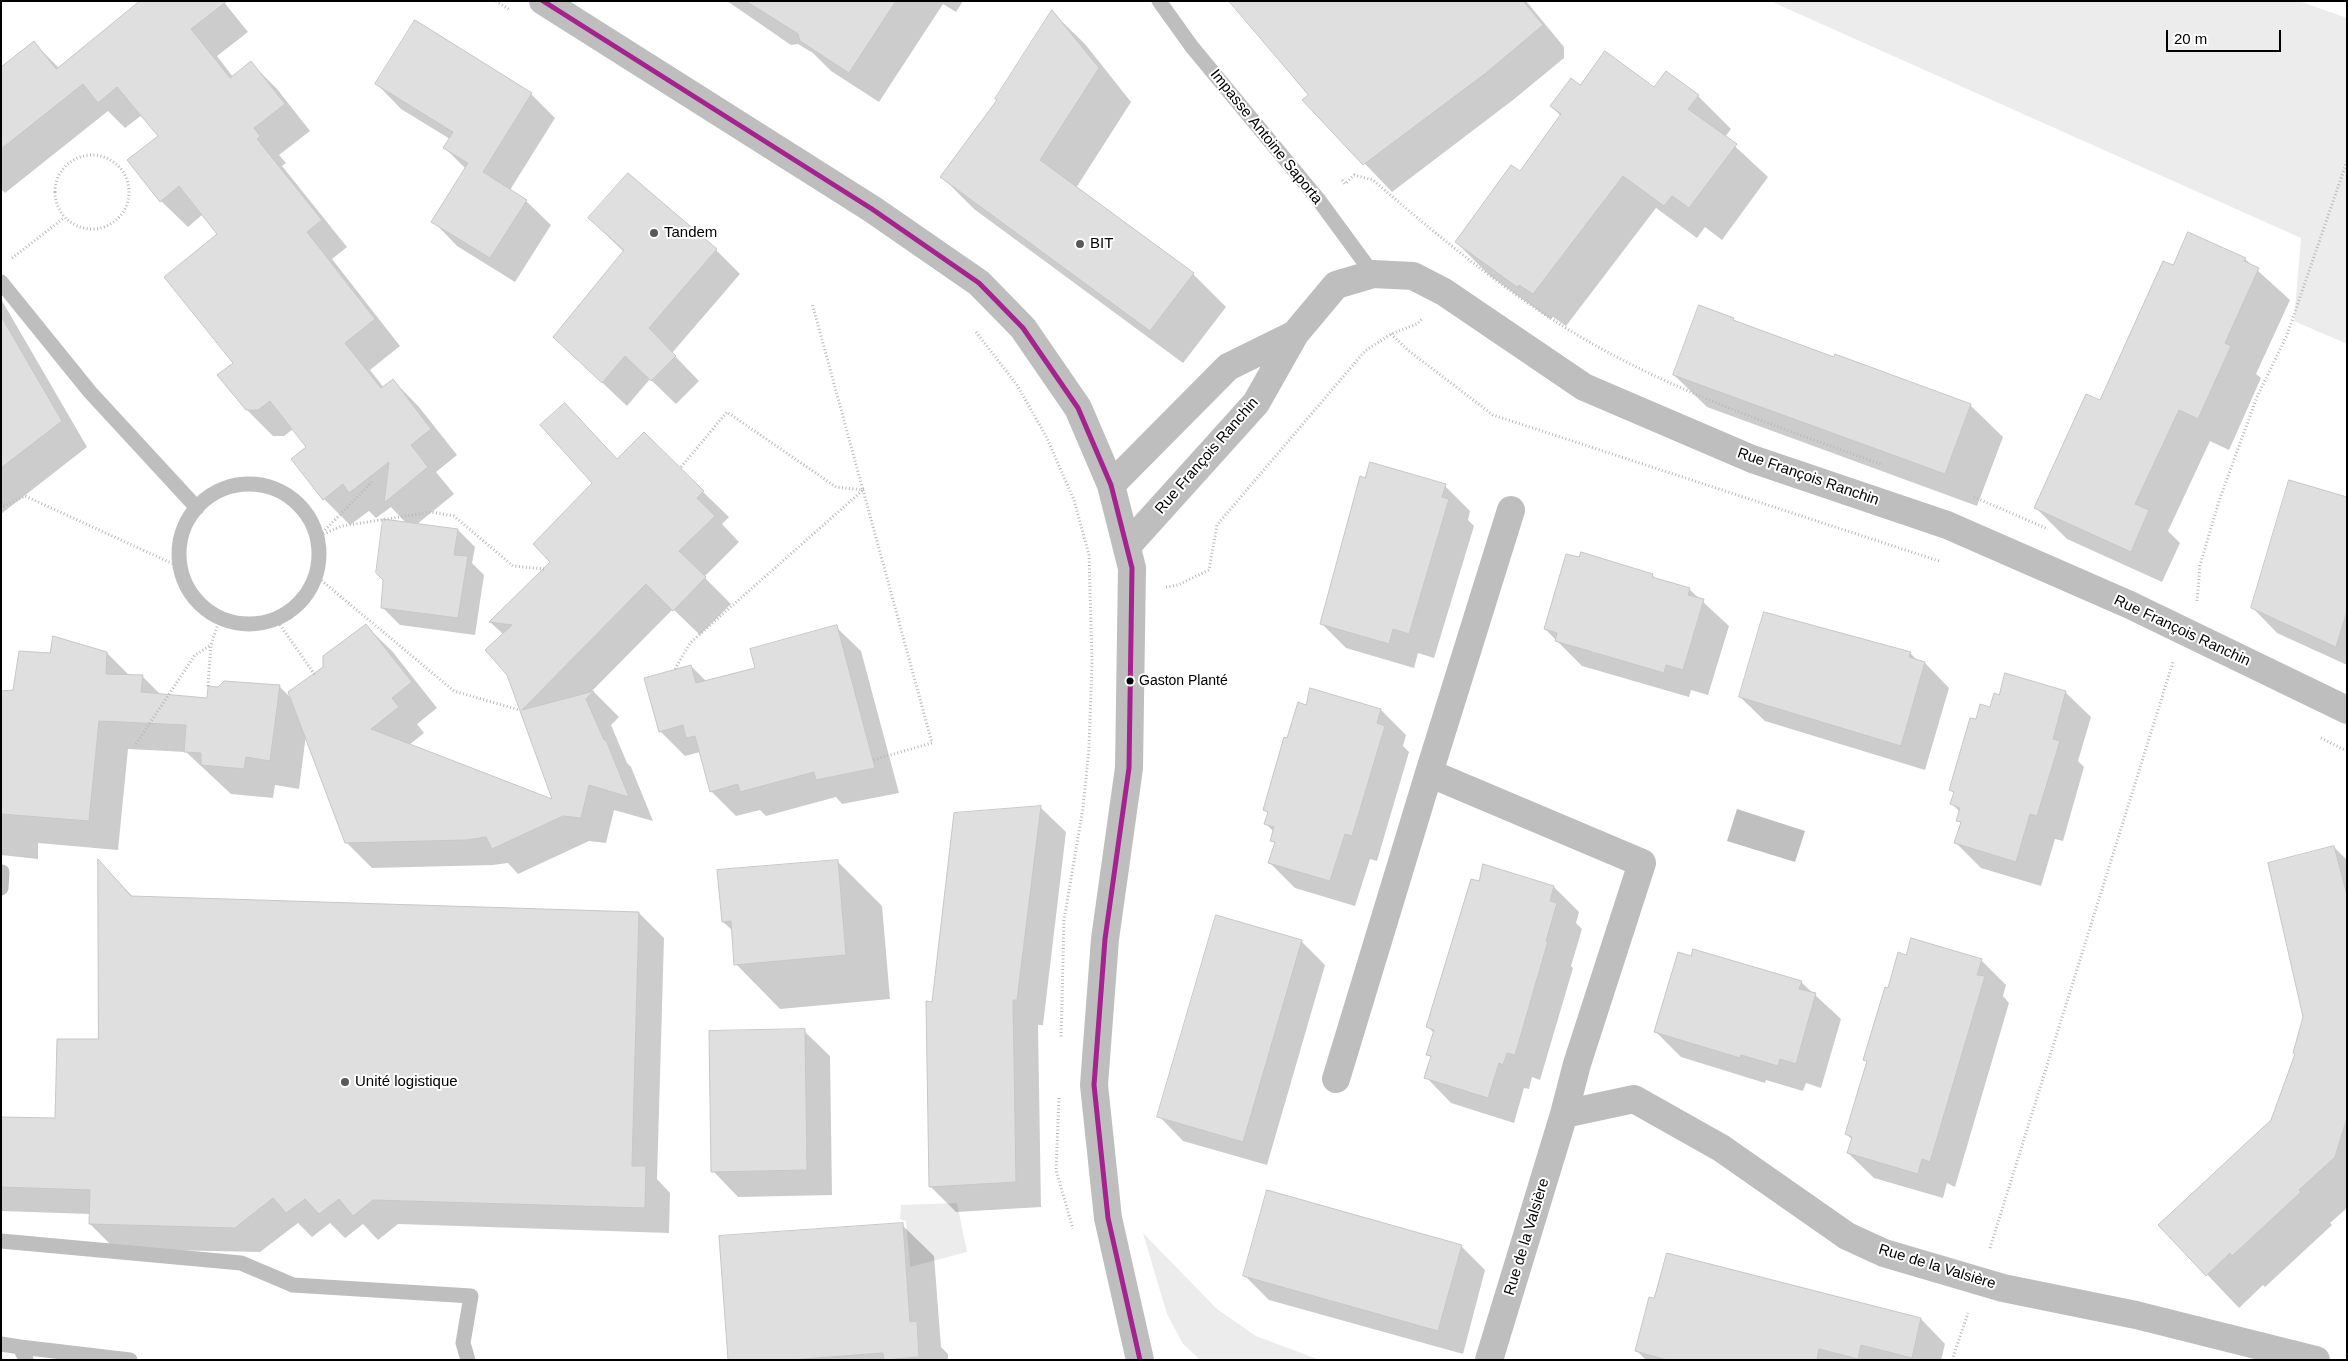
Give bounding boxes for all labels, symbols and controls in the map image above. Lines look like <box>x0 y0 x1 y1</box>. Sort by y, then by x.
scale bar <box>2168 20 2283 52</box>
text: 20 m <box>2174 30 2207 47</box>
street label: Impasse Antoine Saporta <box>1206 66 1326 208</box>
place label: Tandem <box>664 224 717 242</box>
marker: Tandem <box>648 227 660 239</box>
place label: BIT <box>1090 235 1113 253</box>
marker: BIT <box>1074 238 1086 250</box>
street label: Rue François Ranchin <box>1152 394 1262 518</box>
street label: Rue François Ranchin <box>1735 444 1881 510</box>
street label: Rue François Ranchin <box>2111 591 2253 671</box>
place label: Gaston Planté <box>1139 673 1228 689</box>
marker: Gaston Planté <box>1125 676 1135 686</box>
place label: Unité logistique <box>355 1073 458 1091</box>
marker: Unité logistique <box>339 1076 351 1088</box>
street label: Rue de la Valsière <box>1501 1176 1553 1298</box>
street label: Rue de la Valsière <box>1876 1241 1998 1293</box>

